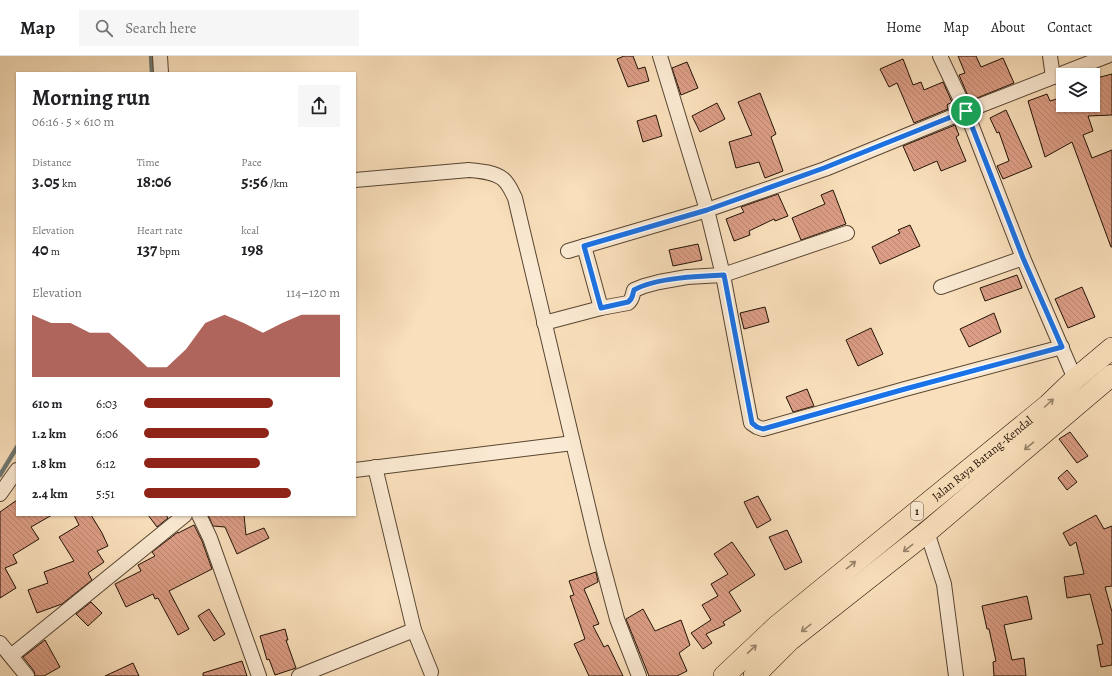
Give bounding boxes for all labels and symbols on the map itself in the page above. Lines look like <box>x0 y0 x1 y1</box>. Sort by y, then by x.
pin <box>949 94 983 128</box>
one-way arrow <box>1044 399 1055 408</box>
street label: Jalan Raya Batang-Kendal <box>929 413 1036 504</box>
one-way arrow <box>1024 442 1035 451</box>
road number: 1 <box>911 502 923 520</box>
one-way arrow <box>902 543 913 552</box>
one-way arrow <box>846 561 857 570</box>
one-way arrow <box>800 624 811 632</box>
one-way arrow <box>747 644 757 654</box>

